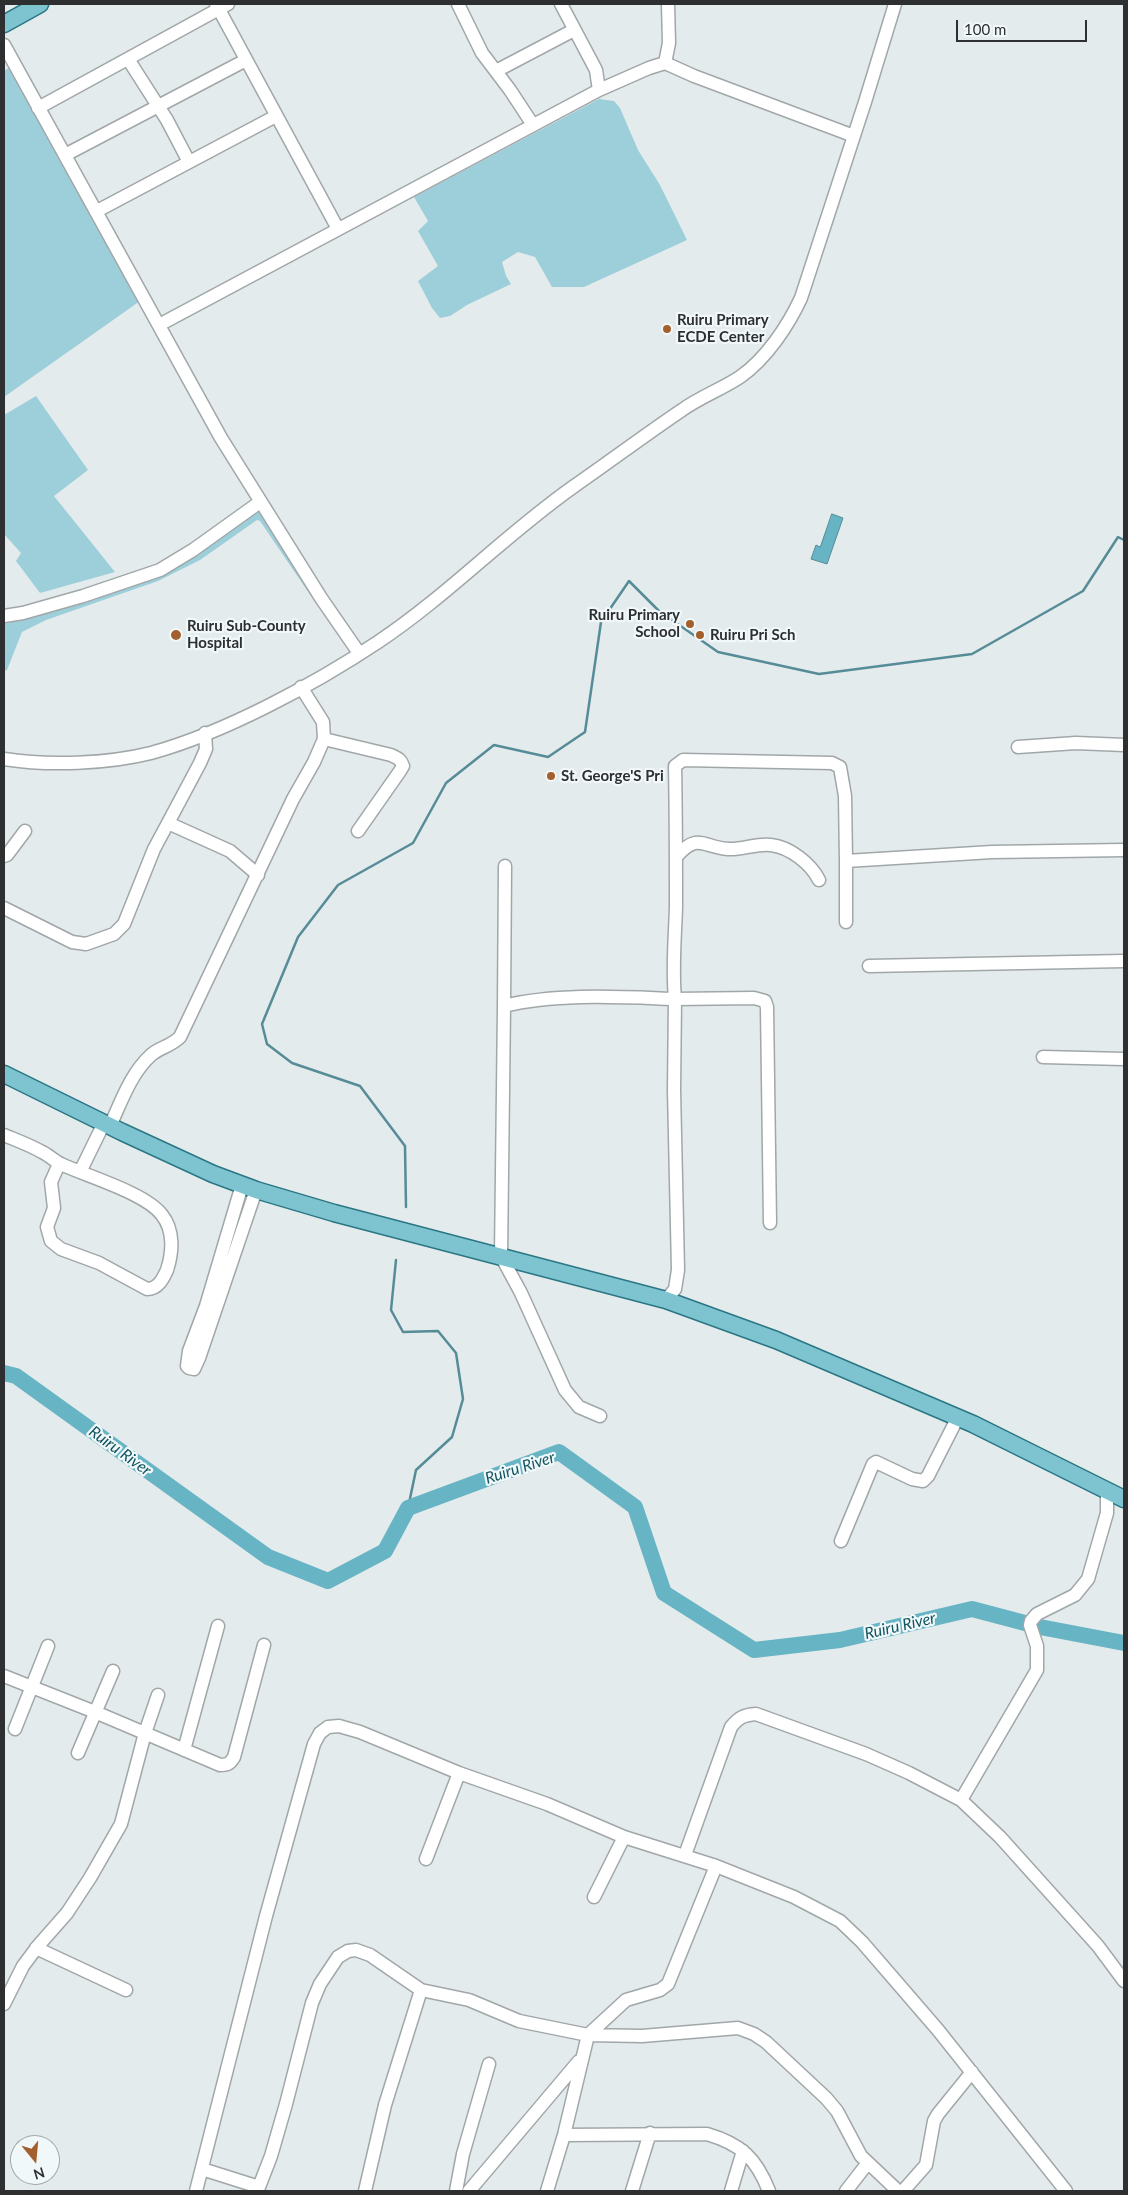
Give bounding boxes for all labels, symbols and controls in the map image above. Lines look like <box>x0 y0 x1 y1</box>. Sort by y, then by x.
scale bar <box>958 10 1089 42</box>
text: 100 m <box>964 20 1006 38</box>
place label: Ruiru Primary ECDE Center <box>677 311 769 346</box>
marker: Ruiru Primary ECDE Center <box>661 323 673 335</box>
place label: Ruiru Primary School <box>588 606 680 641</box>
place label: Ruiru Sub-County Hospital <box>187 617 306 652</box>
marker: Ruiru Primary School <box>684 618 696 630</box>
place label: Ruiru Pri Sch <box>710 626 795 644</box>
marker: Ruiru Sub-County Hospital <box>169 628 183 642</box>
marker: Ruiru Pri Sch <box>694 629 706 641</box>
place label: St. George'S Pri <box>561 767 664 785</box>
marker: St. George'S Pri <box>545 770 557 782</box>
water label: Ruiru River <box>85 1422 155 1480</box>
water label: Ruiru River <box>483 1448 557 1488</box>
water label: Ruiru River <box>863 1609 937 1643</box>
north arrow <box>10 2135 60 2185</box>
text: N <box>32 2164 47 2184</box>

